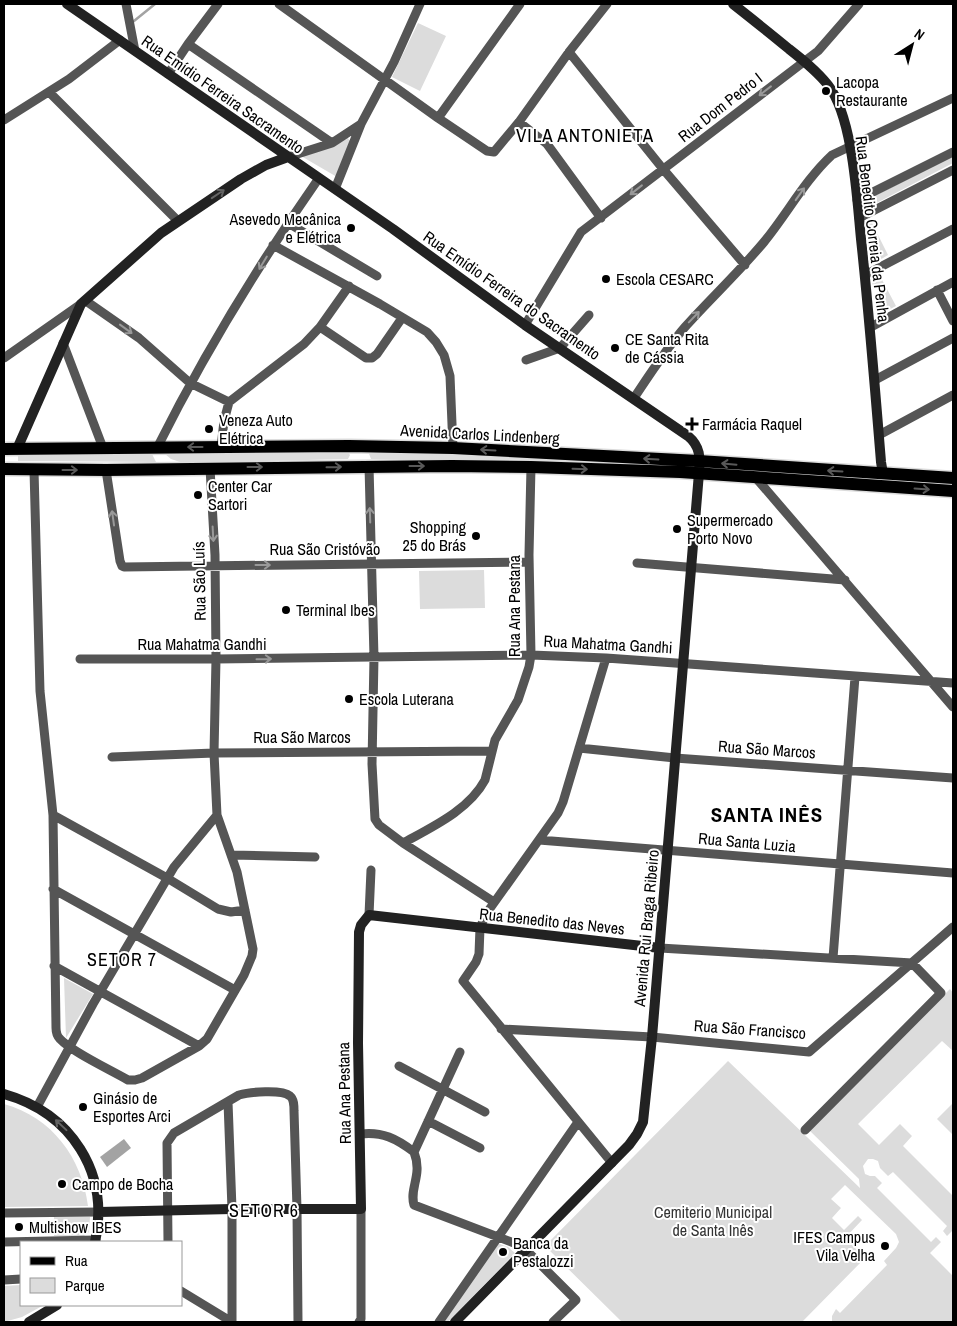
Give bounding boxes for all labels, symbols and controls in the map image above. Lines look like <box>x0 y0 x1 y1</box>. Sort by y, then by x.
north arrow <box>887 20 937 70</box>
text: N <box>911 25 928 44</box>
street label: Rua Emídio Ferreira Sacramento <box>138 30 308 158</box>
street label: Rua Dom Pedro I <box>673 67 767 147</box>
place label: Lacopa Restaurante <box>836 71 907 111</box>
one-way arrow <box>759 85 772 96</box>
marker: Lacopa Restaurante <box>820 85 832 97</box>
district label: VILA ANTONIETA <box>516 122 654 148</box>
street label: Rua Benedito Correia da Penha <box>851 135 895 324</box>
one-way arrow <box>630 185 643 196</box>
one-way arrow <box>795 187 805 201</box>
one-way arrow <box>211 189 225 199</box>
place label: Asevedo Mecânica e Elétrica <box>228 208 342 248</box>
marker: Asevedo Mecânica e Elétrica <box>345 222 357 234</box>
street label: Rua Emídio Ferreira do Sacramento <box>419 225 605 365</box>
one-way arrow <box>257 255 267 269</box>
place label: Escola CESARC <box>616 268 714 290</box>
marker: Escola CESARC <box>600 273 612 285</box>
one-way arrow <box>688 312 700 324</box>
one-way arrow <box>119 324 133 334</box>
place label: CE Santa Rita de Cássia <box>625 328 710 368</box>
marker: CE Santa Rita de Cássia <box>609 342 621 354</box>
place label: Veneza Auto Elétrica <box>219 409 293 449</box>
place label: Farmácia Raquel <box>702 413 802 435</box>
marker: Farmácia Raquel <box>686 418 698 430</box>
street label: Avenida Carlos Lindenberg <box>399 419 561 449</box>
marker: Veneza Auto Elétrica <box>203 423 215 435</box>
one-way arrow <box>187 443 203 452</box>
one-way arrow <box>481 445 497 454</box>
one-way arrow <box>643 454 659 463</box>
one-way arrow <box>721 459 737 469</box>
one-way arrow <box>409 461 425 471</box>
one-way arrow <box>246 462 262 472</box>
one-way arrow <box>326 462 342 472</box>
one-way arrow <box>572 464 588 473</box>
one-way arrow <box>62 465 78 475</box>
one-way arrow <box>827 466 843 475</box>
place label: Center Car Sartori <box>208 475 273 515</box>
one-way arrow <box>913 484 929 493</box>
marker: Center Car Sartori <box>192 489 204 501</box>
one-way arrow <box>366 508 375 524</box>
place label: Supermercado Porto Novo <box>687 509 773 549</box>
one-way arrow <box>108 511 118 527</box>
place label: Shopping 25 do Brás <box>403 516 467 556</box>
marker: Supermercado Porto Novo <box>671 523 683 535</box>
one-way arrow <box>209 525 218 541</box>
marker: Shopping 25 do Brás <box>470 530 482 542</box>
street label: Rua São Cristóvão <box>270 538 380 560</box>
street label: Rua São Luís <box>187 541 211 621</box>
street label: Rua Ana Pestana <box>503 554 525 657</box>
one-way arrow <box>255 560 271 570</box>
place label: Terminal Ibes <box>296 599 375 621</box>
marker: Terminal Ibes <box>280 604 292 616</box>
street label: Rua Mahatma Gandhi <box>543 630 673 658</box>
street label: Rua Mahatma Gandhi <box>137 633 267 655</box>
one-way arrow <box>256 654 272 664</box>
place label: Escola Luterana <box>359 688 455 710</box>
marker: Escola Luterana <box>343 693 355 705</box>
street label: Rua São Marcos <box>253 726 351 748</box>
street label: Rua São Marcos <box>717 735 817 763</box>
district label: SANTA INÊS <box>711 800 823 829</box>
street label: Rua Santa Luzia <box>697 827 797 857</box>
street label: Avenida Rui Braga Ribeiro <box>628 849 664 1008</box>
street label: Rua Benedito das Neves <box>478 902 626 940</box>
district label: SETOR 7 <box>87 947 157 972</box>
street label: Rua São Francisco <box>693 1014 807 1044</box>
street label: Rua Ana Pestana <box>332 1041 356 1144</box>
place label: Ginásio de Esportes Arci <box>93 1087 171 1127</box>
marker: Ginásio de Esportes Arci <box>77 1101 89 1113</box>
one-way arrow <box>54 1119 67 1131</box>
place label: Campo de Bocha <box>72 1173 174 1195</box>
marker: Campo de Bocha <box>56 1178 68 1190</box>
district label: SETOR 6 <box>229 1198 299 1223</box>
park label: Cemiterio Municipal de Santa Inês <box>654 1201 772 1241</box>
place label: Multishow IBES <box>29 1216 122 1238</box>
marker: Multishow IBES <box>13 1221 25 1233</box>
place label: IFES Campus Vila Velha <box>793 1226 876 1266</box>
place label: Banca da Pestalozzi <box>513 1232 574 1272</box>
marker: IFES Campus Vila Velha <box>879 1240 891 1252</box>
legend <box>20 1241 182 1306</box>
marker: Banca da Pestalozzi <box>497 1246 509 1258</box>
text: Rua <box>65 1250 88 1271</box>
text: Parque <box>65 1275 105 1296</box>

